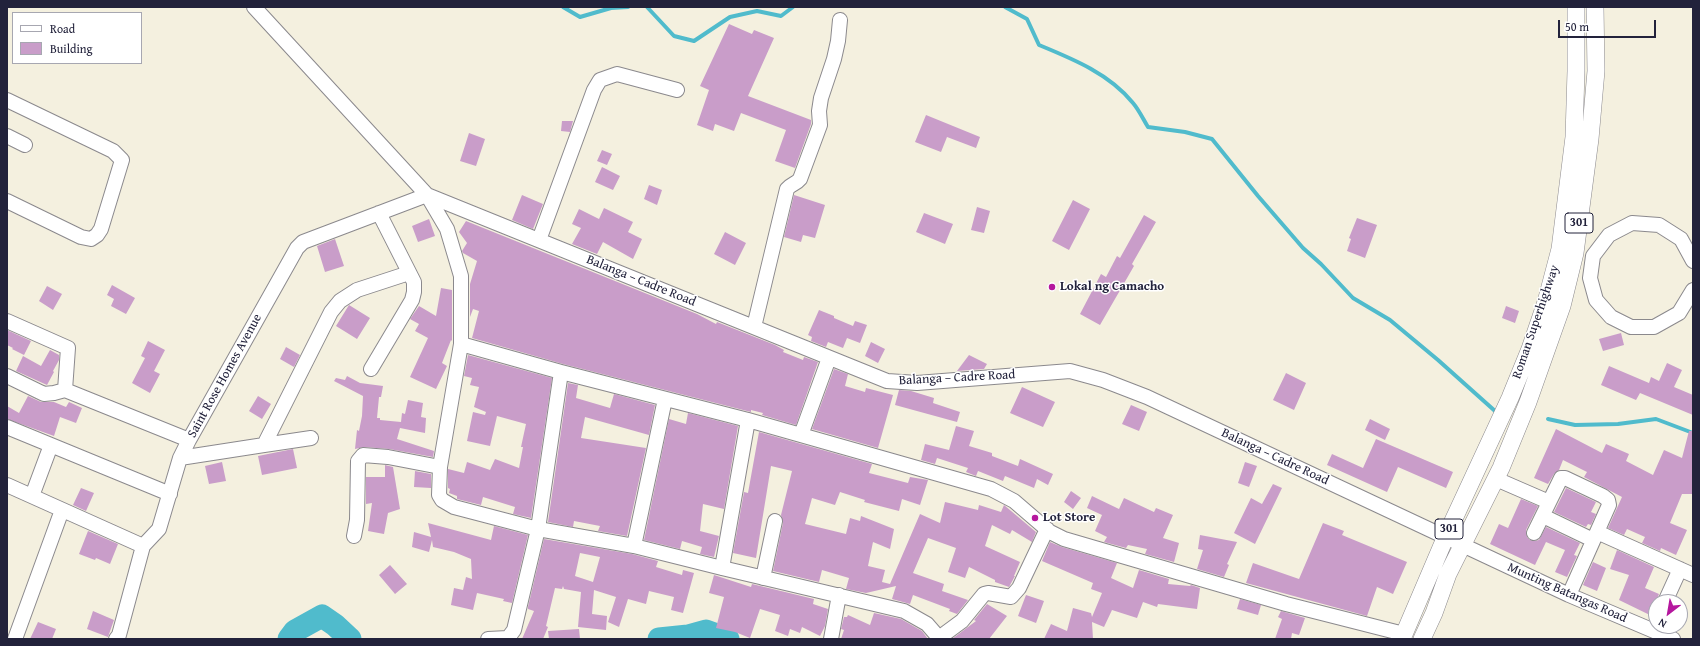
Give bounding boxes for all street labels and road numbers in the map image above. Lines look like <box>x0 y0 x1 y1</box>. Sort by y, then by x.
road number: 301 <box>1565 213 1593 233</box>
street label: Balanga – Cadre Road <box>584 252 698 310</box>
street label: Roman Superhighway <box>1509 263 1563 381</box>
street label: Saint Rose Homes Avenue <box>184 311 266 441</box>
street label: Balanga – Cadre Road <box>898 367 1016 389</box>
street label: Balanga – Cadre Road <box>1219 425 1331 489</box>
road number: 301 <box>1435 519 1463 539</box>
street label: Munting Batangas Road <box>1505 560 1629 626</box>

